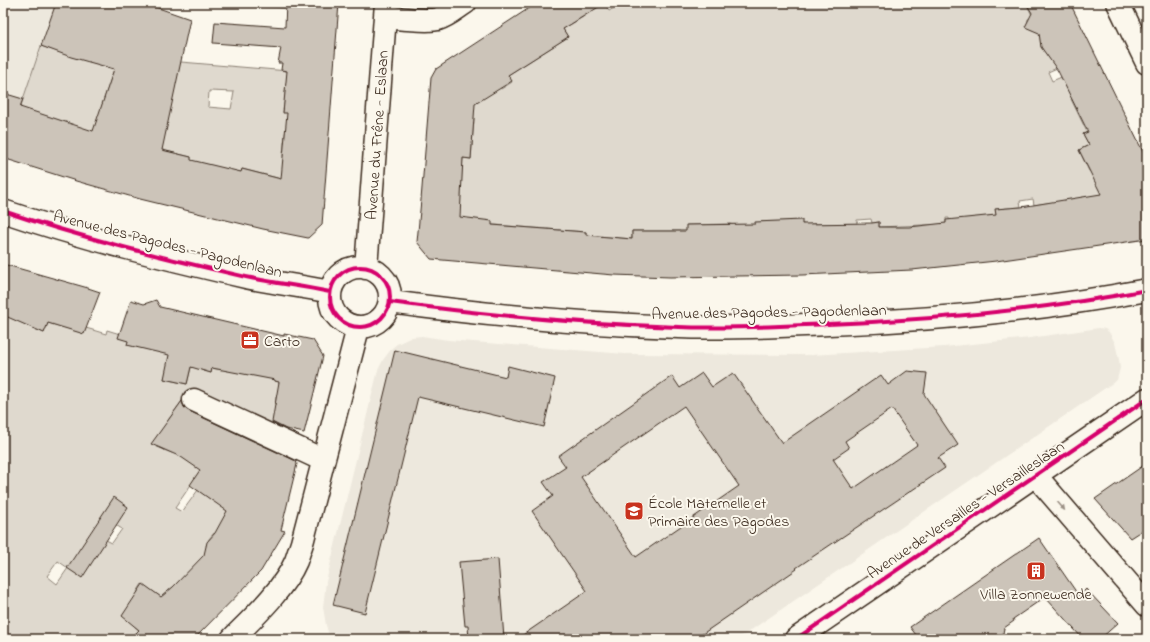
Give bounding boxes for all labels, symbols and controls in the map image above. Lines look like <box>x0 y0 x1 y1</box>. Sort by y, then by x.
street label: Avenue du Frêne - Eslaan <box>360 49 396 221</box>
street label: Avenue des Pagodes - Pagodenlaan <box>50 205 285 285</box>
street label: Avenue des Pagodes - Pagodenlaan <box>651 299 887 327</box>
office icon: Carto <box>239 329 261 351</box>
place label: Carto <box>264 330 300 354</box>
street label: Avenue de Versailles - Versailleslaan <box>862 435 1070 586</box>
place label: École Maternelle et Primaire des Pagodes <box>648 492 789 534</box>
school or university icon: École Maternelle et Primaire des Pagodes <box>623 500 645 522</box>
one-way arrow <box>1056 500 1065 511</box>
building icon: Villa Zonnewende <box>1025 560 1047 582</box>
place label: Villa Zonnewende <box>979 583 1092 607</box>

